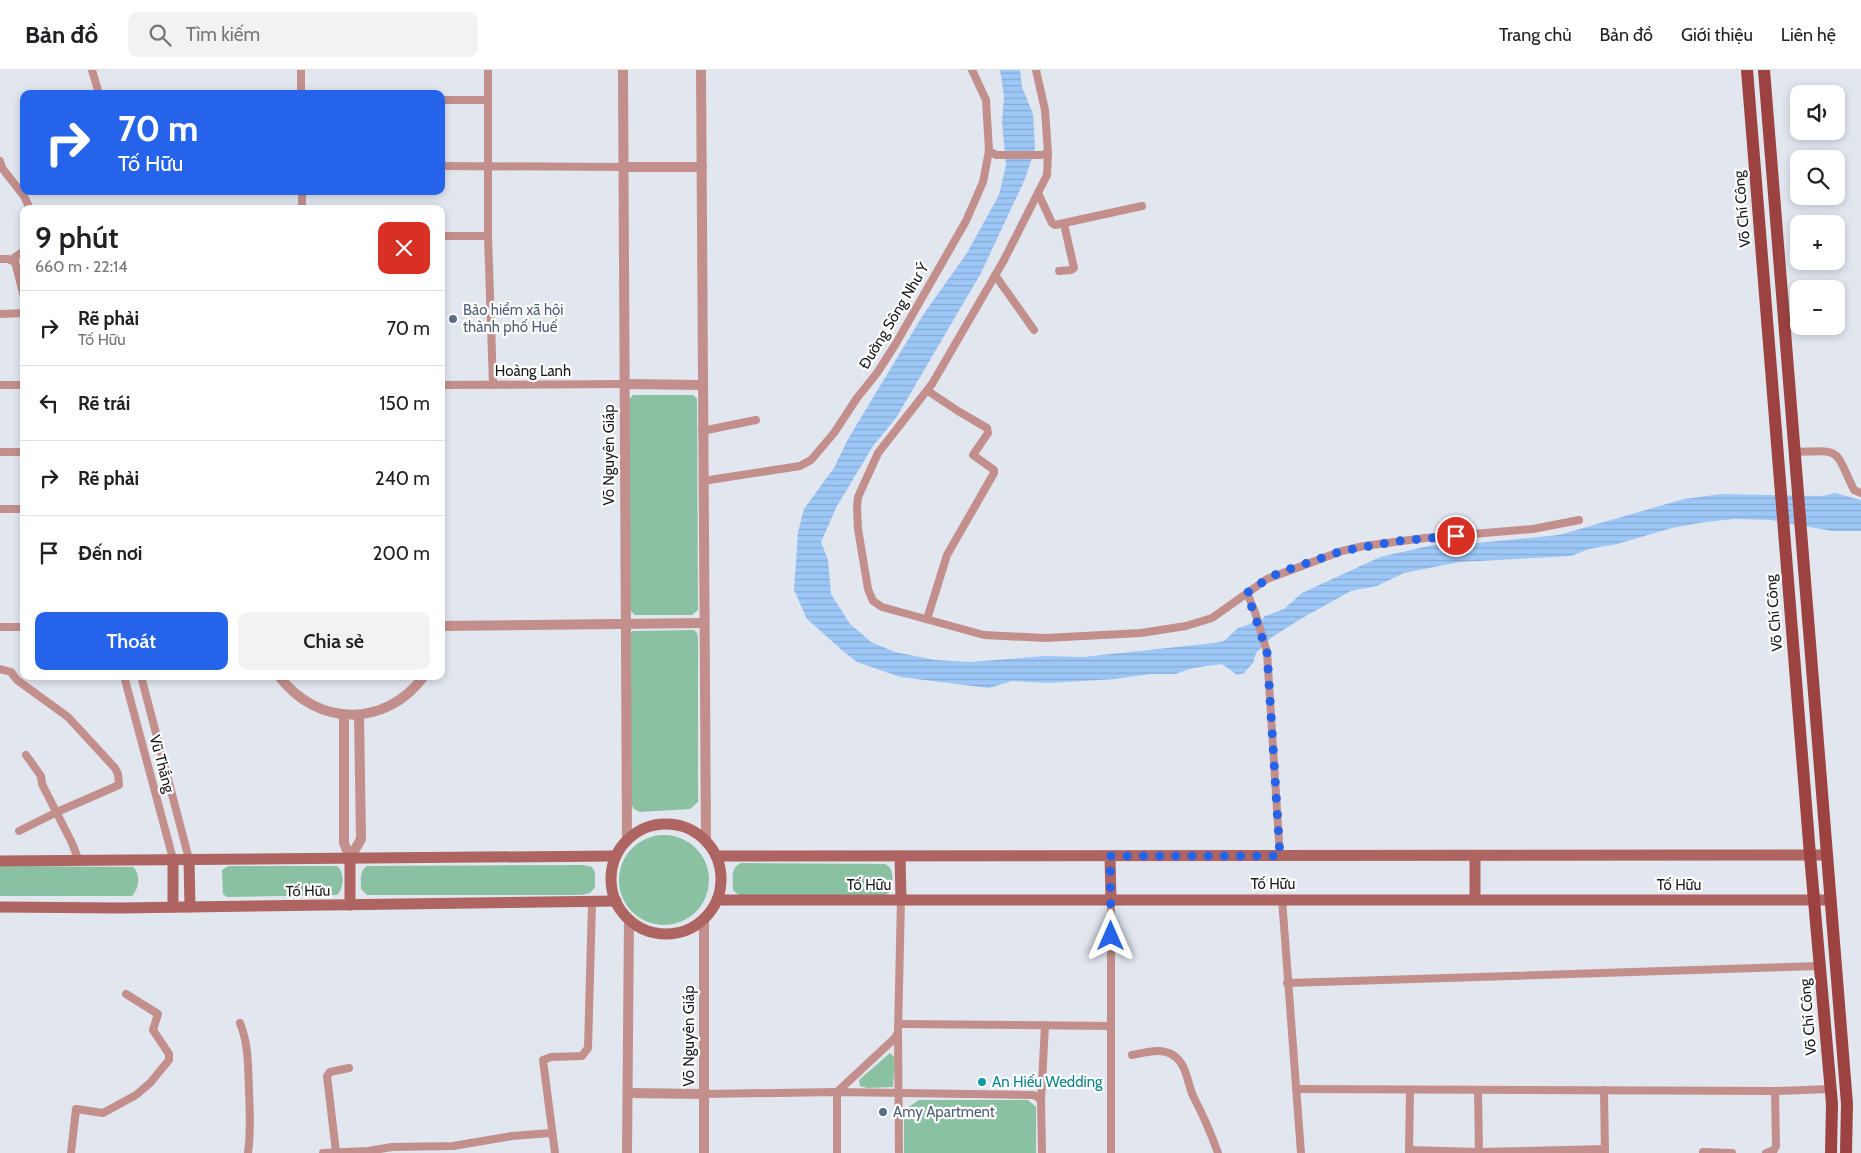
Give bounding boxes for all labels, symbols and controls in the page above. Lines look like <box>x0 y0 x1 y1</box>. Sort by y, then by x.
search box <box>128 12 478 57</box>
text: Bản đồ <box>25 20 98 49</box>
icon: search <box>146 21 174 49</box>
text: Tìm kiếm <box>186 23 260 46</box>
text: Trang chủ <box>1499 24 1572 46</box>
text: Bản đồ <box>1600 24 1653 46</box>
text: Giới thiệu <box>1681 24 1753 46</box>
text: Liên hệ <box>1781 24 1836 46</box>
map controls <box>1790 85 1845 335</box>
button: sound <box>1790 85 1845 140</box>
text: 70 m <box>118 107 199 150</box>
icon: right <box>35 110 100 175</box>
text: Tố Hữu <box>118 150 183 177</box>
button: search <box>1790 150 1845 205</box>
street label: Võ Chí Công <box>1730 169 1754 248</box>
button: + <box>1790 215 1845 270</box>
text: 9 phút <box>35 219 119 256</box>
button: close <box>378 222 430 274</box>
text: 660 m · 22:14 <box>35 257 128 276</box>
street label: Đường Sông Như Ý <box>854 259 933 372</box>
button: − <box>1790 280 1845 335</box>
place label: Bảo hiểm xã hội thành phố Huế <box>463 301 563 336</box>
text: Rẽ phải <box>78 307 139 330</box>
marker: Bảo hiểm xã hội thành phố Huế <box>447 313 459 325</box>
icon: right <box>35 314 63 342</box>
text: 70 m <box>386 317 430 340</box>
text: Tố Hữu <box>78 330 126 349</box>
street label: Hoàng Lanh <box>495 362 571 380</box>
icon: left <box>35 389 63 417</box>
text: Rẽ trái <box>78 392 130 415</box>
text: 150 m <box>379 392 430 415</box>
street label: Võ Nguyên Giáp <box>600 404 618 506</box>
icon: right <box>35 464 63 492</box>
text: Rẽ phải <box>78 467 139 490</box>
text: 240 m <box>375 467 430 490</box>
pin <box>1435 515 1477 557</box>
icon: arrive <box>1442 522 1470 550</box>
icon: arrive <box>35 539 63 567</box>
text: Đến nơi <box>78 542 142 565</box>
text: 200 m <box>373 542 430 565</box>
street label: Võ Chí Công <box>1762 573 1786 652</box>
button: Thoát <box>35 612 228 670</box>
button: Chia sẻ <box>238 612 430 670</box>
street label: Vũ Thắng <box>146 733 179 795</box>
street label: Tố Hữu <box>1251 875 1295 893</box>
street label: Tố Hữu <box>847 876 891 894</box>
street label: Tố Hữu <box>1657 876 1701 894</box>
street label: Tố Hữu <box>286 882 330 900</box>
position arrow <box>1084 909 1136 961</box>
street label: Võ Chí Công <box>1796 977 1820 1056</box>
street label: Võ Nguyên Giáp <box>680 985 698 1087</box>
place label: An Hiếu Wedding <box>992 1073 1103 1091</box>
marker: An Hiếu Wedding <box>976 1076 988 1088</box>
place label: Amy Apartment <box>893 1103 995 1121</box>
marker: Amy Apartment <box>877 1106 889 1118</box>

